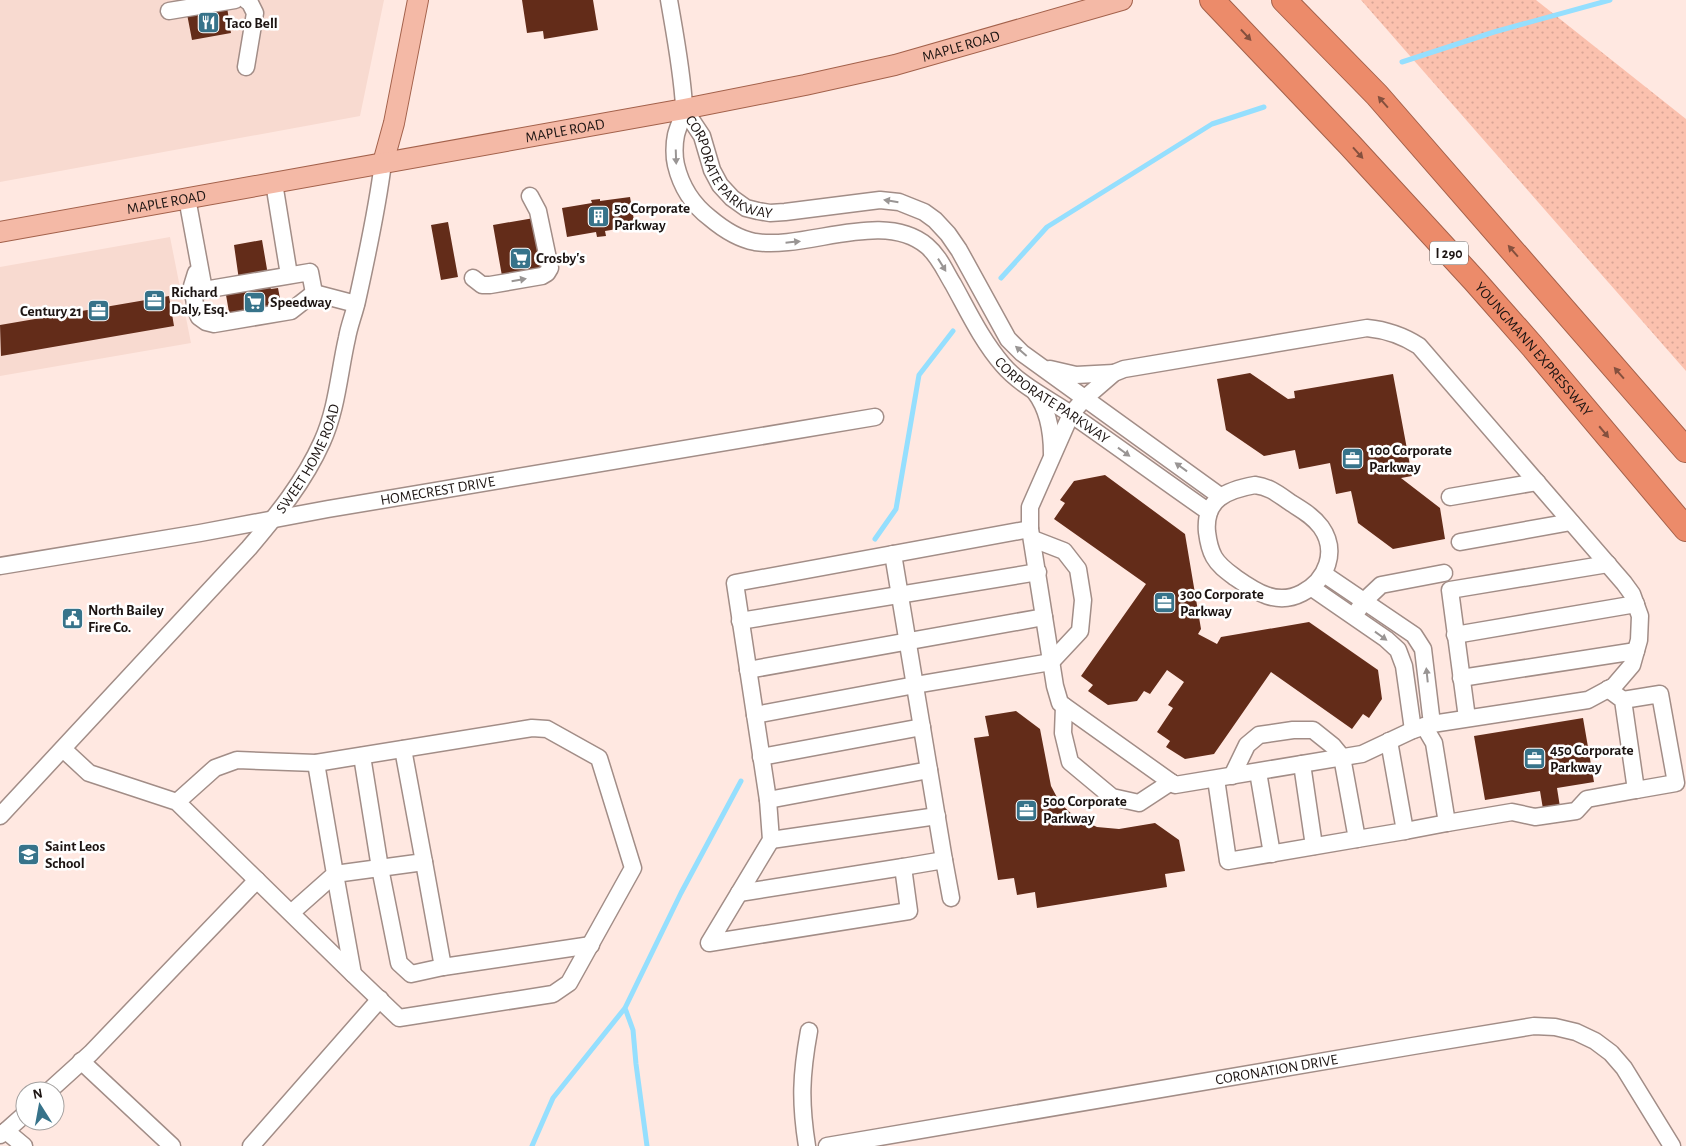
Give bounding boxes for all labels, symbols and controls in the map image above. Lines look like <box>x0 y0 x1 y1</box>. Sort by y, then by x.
restaurant icon: Taco Bell <box>197 11 221 35</box>
place label: Taco Bell <box>225 16 278 31</box>
street label: MAPLE ROAD <box>920 28 1002 65</box>
one-way arrow <box>1240 28 1252 40</box>
one-way arrow <box>1378 96 1389 108</box>
street label: CORPORATE PARKWAY <box>682 113 774 221</box>
street label: MAPLE ROAD <box>524 116 606 145</box>
one-way arrow <box>1352 147 1363 159</box>
one-way arrow <box>672 149 680 165</box>
street label: MAPLE ROAD <box>126 188 208 217</box>
one-way arrow <box>882 197 898 205</box>
place label: 50 Corporate Parkway <box>614 201 690 233</box>
building icon: 50 Corporate Parkway <box>586 205 610 229</box>
one-way arrow <box>786 238 802 246</box>
road number: I 290 <box>1430 242 1468 264</box>
one-way arrow <box>1507 245 1518 258</box>
supermarket icon: Crosby's <box>508 246 532 270</box>
place label: Crosby's <box>536 251 585 266</box>
one-way arrow <box>937 258 946 271</box>
one-way arrow <box>511 276 527 284</box>
street label: YOUNGMANN EXPRESSWAY <box>1472 280 1595 420</box>
place label: Richard Daly, Esq. <box>171 285 228 317</box>
office icon: Richard Daly, Esq. <box>143 289 167 313</box>
supermarket icon: Speedway <box>242 290 266 314</box>
place label: Speedway <box>270 295 332 310</box>
office icon: Century 21 <box>86 299 110 323</box>
place label: Century 21 <box>20 304 82 319</box>
one-way arrow <box>1016 345 1028 357</box>
street label: CORPORATE PARKWAY <box>992 354 1112 447</box>
one-way arrow <box>1614 367 1625 380</box>
street label: SWEET HOME ROAD <box>273 402 342 516</box>
one-way arrow <box>1599 425 1610 438</box>
place label: 100 Corporate Parkway <box>1369 443 1452 475</box>
one-way arrow <box>1118 447 1131 457</box>
office icon: 100 Corporate Parkway <box>1341 447 1365 471</box>
one-way arrow <box>1174 462 1188 472</box>
street label: HOMECREST DRIVE <box>379 474 496 508</box>
place label: 300 Corporate Parkway <box>1180 587 1264 619</box>
office icon: 300 Corporate Parkway <box>1152 591 1176 615</box>
place label: North Bailey Fire Co. <box>88 603 164 635</box>
public building icon: North Bailey Fire Co. <box>60 607 84 631</box>
one-way arrow <box>1374 630 1387 641</box>
one-way arrow <box>1423 667 1431 683</box>
place label: 450 Corporate Parkway <box>1550 743 1634 775</box>
office icon: 450 Corporate Parkway <box>1522 747 1546 771</box>
place label: 500 Corporate Parkway <box>1043 794 1127 826</box>
office icon: 500 Corporate Parkway <box>1015 798 1039 822</box>
place label: Saint Leos School <box>45 839 106 871</box>
school or university icon: Saint Leos School <box>17 843 41 867</box>
street label: CORONATION DRIVE <box>1214 1052 1339 1088</box>
north arrow <box>15 1081 65 1131</box>
text: N <box>32 1086 44 1102</box>

